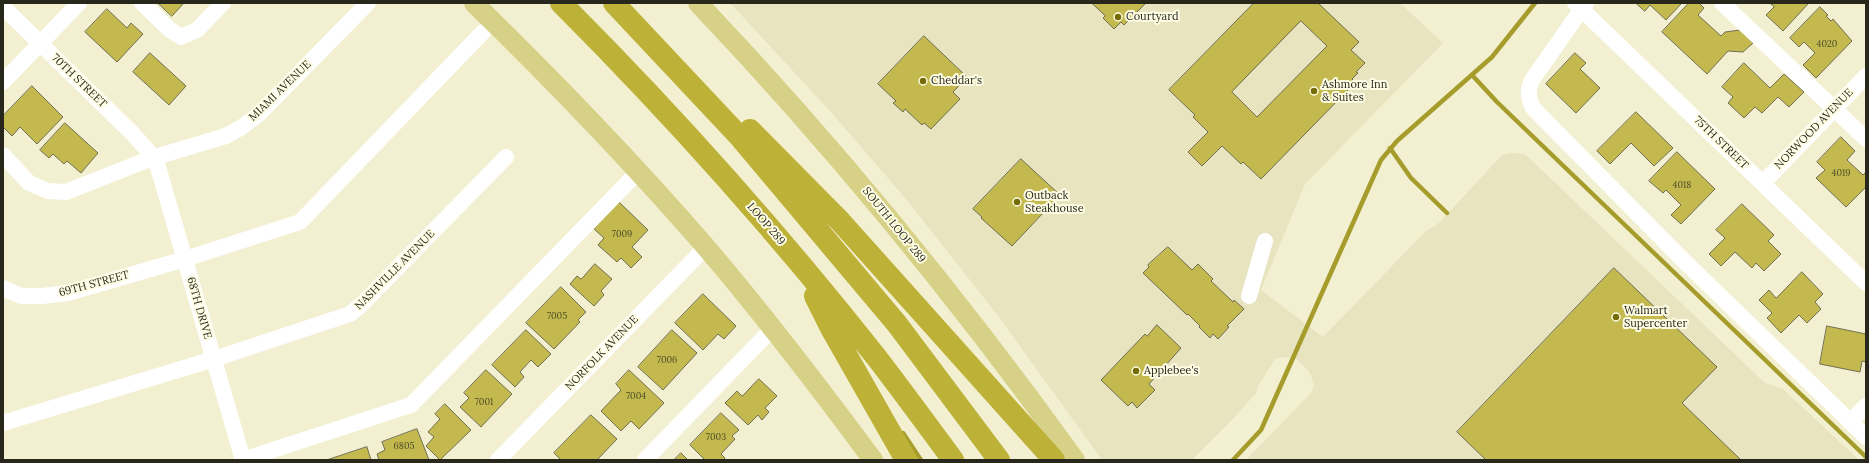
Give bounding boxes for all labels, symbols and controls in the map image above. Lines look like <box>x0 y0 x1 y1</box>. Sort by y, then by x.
place label: Courtyard <box>1126 10 1179 24</box>
marker: Courtyard <box>1113 12 1123 22</box>
house number: 4020 <box>1817 39 1837 49</box>
street label: 70TH STREET <box>49 51 109 111</box>
street label: MIAMI AVENUE <box>246 58 314 124</box>
place label: Cheddar's <box>931 74 982 88</box>
marker: Cheddar's <box>918 76 928 86</box>
place label: Ashmore Inn & Suites <box>1322 78 1387 104</box>
marker: Ashmore Inn & Suites <box>1309 86 1319 96</box>
street label: NORWOOD AVENUE <box>1772 86 1856 172</box>
street label: 75TH STREET <box>1691 114 1751 172</box>
house number: 4019 <box>1832 168 1850 178</box>
house number: 4018 <box>1673 180 1691 190</box>
street label: SOUTH LOOP 289 <box>860 185 928 265</box>
place label: Outback Steakhouse <box>1025 189 1084 215</box>
marker: Outback Steakhouse <box>1012 197 1022 207</box>
street label: LOOP 289 <box>744 200 788 248</box>
street label: NASHVILLE AVENUE <box>352 227 438 313</box>
house number: 7009 <box>612 229 632 239</box>
street label: 69TH STREET <box>57 268 131 300</box>
street label: 68TH DRIVE <box>184 276 214 340</box>
place label: Walmart Supercenter <box>1624 304 1687 330</box>
house number: 7005 <box>547 311 567 321</box>
marker: Walmart Supercenter <box>1611 312 1621 322</box>
street label: NORFOLK AVENUE <box>563 313 641 393</box>
house number: 7006 <box>657 355 677 365</box>
place label: Applebee's <box>1144 364 1199 378</box>
marker: Applebee's <box>1131 366 1141 376</box>
house number: 7004 <box>626 391 646 401</box>
house number: 7001 <box>475 397 493 407</box>
house number: 7003 <box>706 432 726 442</box>
house number: 6805 <box>394 441 414 451</box>

